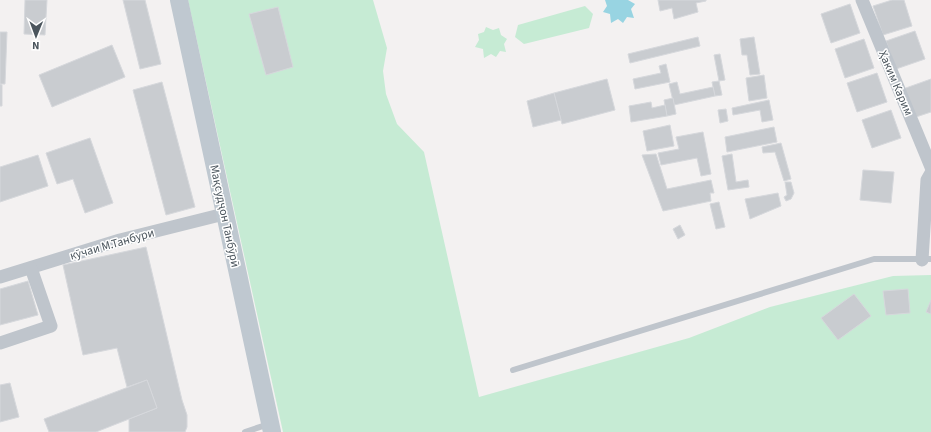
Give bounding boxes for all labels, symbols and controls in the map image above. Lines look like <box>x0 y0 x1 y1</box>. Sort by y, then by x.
north arrow <box>16 16 56 56</box>
text: N <box>32 38 40 53</box>
street label: Ҳаким Карим <box>874 48 917 118</box>
street label: Мақсудҷон Танбӯрӣ <box>205 163 244 269</box>
street label: кӯчаи М.Танбури <box>68 224 156 265</box>

